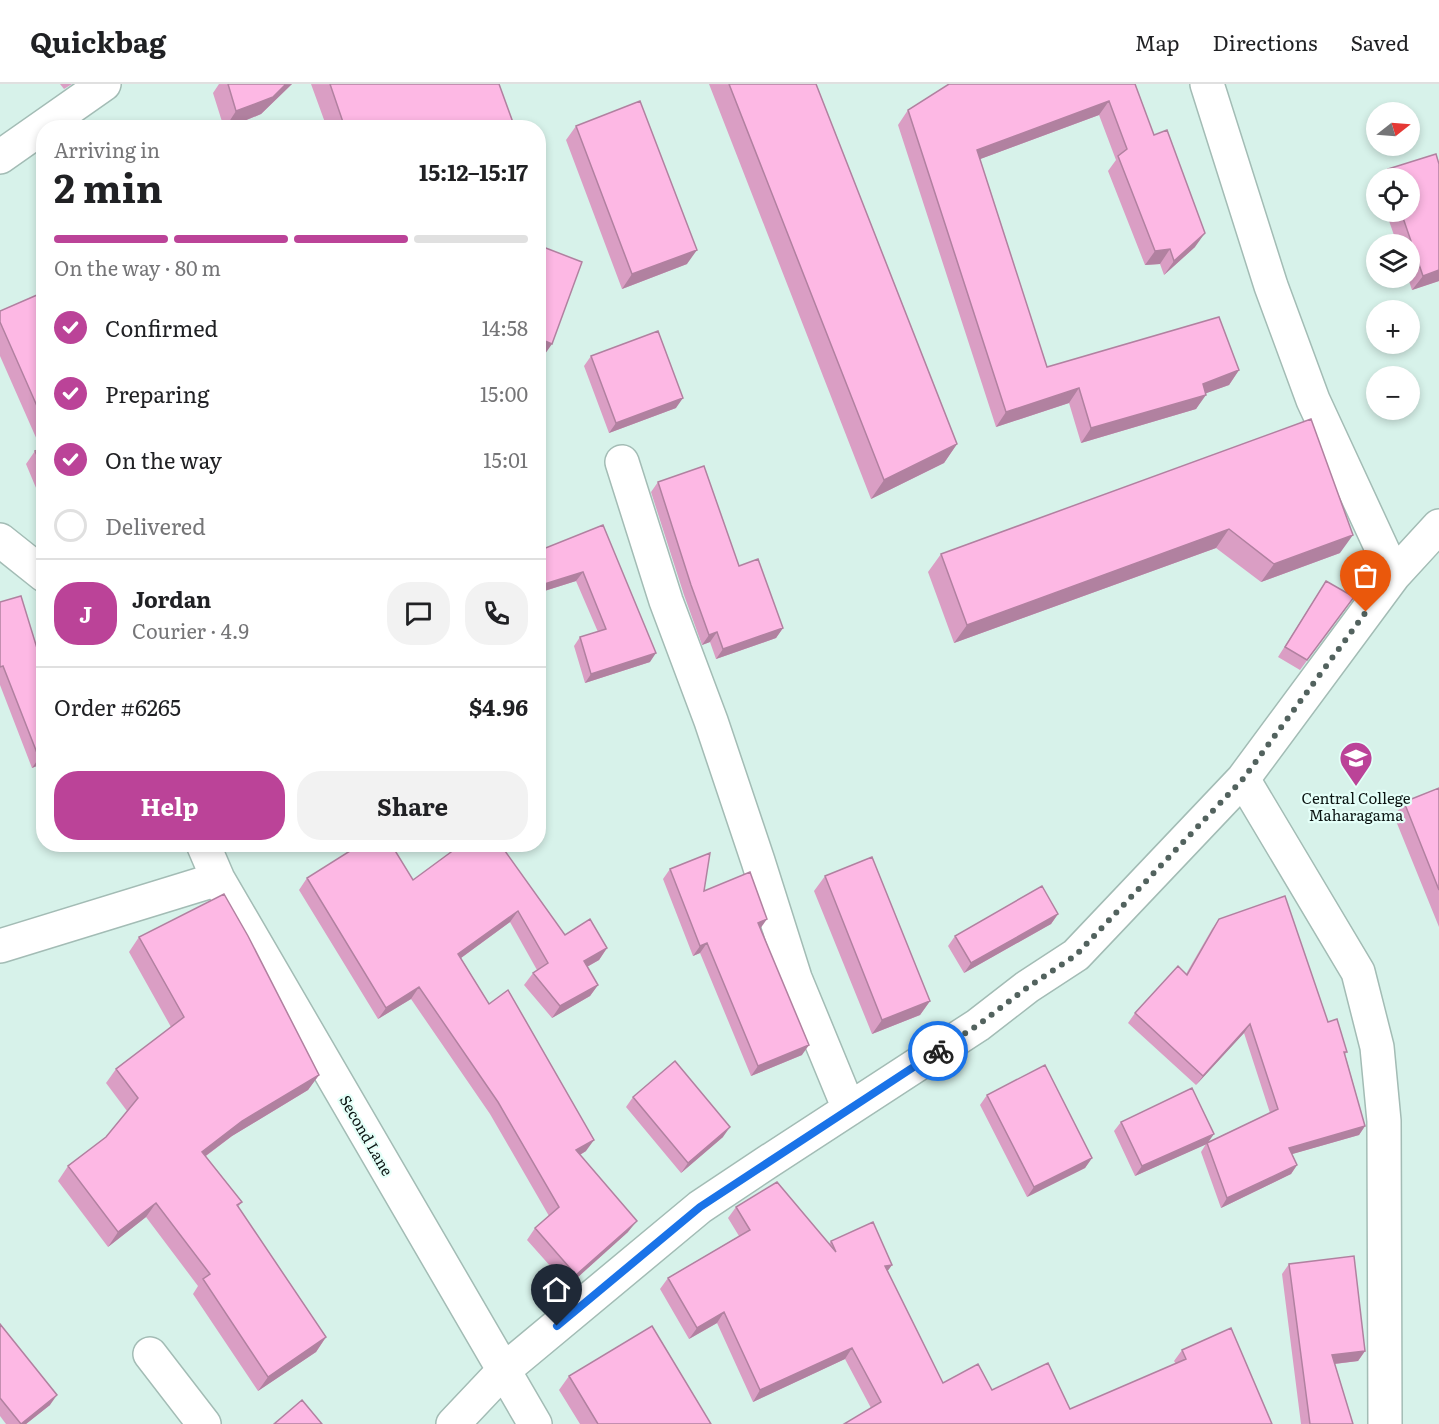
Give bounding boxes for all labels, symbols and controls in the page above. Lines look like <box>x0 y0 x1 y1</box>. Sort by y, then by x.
text: Quickbag <box>30 20 166 62</box>
text: Map <box>1135 26 1180 57</box>
text: Directions <box>1213 26 1318 57</box>
text: Saved <box>1351 26 1409 57</box>
north arrow <box>1366 102 1420 156</box>
map controls <box>1366 102 1420 420</box>
text: Arriving in <box>54 134 160 164</box>
text: 15:12–15:17 <box>419 155 528 188</box>
text: 2 min <box>54 157 163 215</box>
button: locate <box>1366 168 1420 222</box>
button: layers <box>1366 234 1420 288</box>
text: On the way · 80 m <box>54 252 221 282</box>
button: + <box>1366 300 1420 354</box>
icon: check <box>54 311 87 344</box>
text: Confirmed <box>105 311 218 344</box>
text: 14:58 <box>482 312 528 342</box>
button: − <box>1366 366 1420 420</box>
icon: check <box>54 377 87 410</box>
text: Preparing <box>105 377 209 410</box>
text: 15:00 <box>480 378 528 408</box>
icon: check <box>54 443 87 476</box>
text: On the way <box>105 443 222 476</box>
text: 15:01 <box>483 444 528 474</box>
text: Delivered <box>105 509 206 542</box>
pin <box>1340 550 1391 612</box>
icon: bag <box>1349 559 1382 592</box>
text: Jordan <box>132 582 211 615</box>
button: chat <box>387 582 450 645</box>
button: phone <box>465 582 528 645</box>
text: J <box>79 597 92 630</box>
text: Courier · 4.9 <box>132 615 249 645</box>
text: Order #6265 <box>54 690 181 723</box>
text: $4.96 <box>469 690 528 723</box>
school or university icon: Central College Maharagama <box>1338 740 1374 787</box>
button: Help <box>54 771 285 840</box>
button: Share <box>297 771 528 840</box>
place label: Central College Maharagama <box>1301 786 1411 826</box>
courier <box>908 1021 968 1081</box>
icon: bike <box>922 1035 955 1068</box>
street label: Second Lane <box>335 1090 400 1180</box>
pin <box>531 1264 582 1326</box>
icon: home <box>540 1273 573 1306</box>

